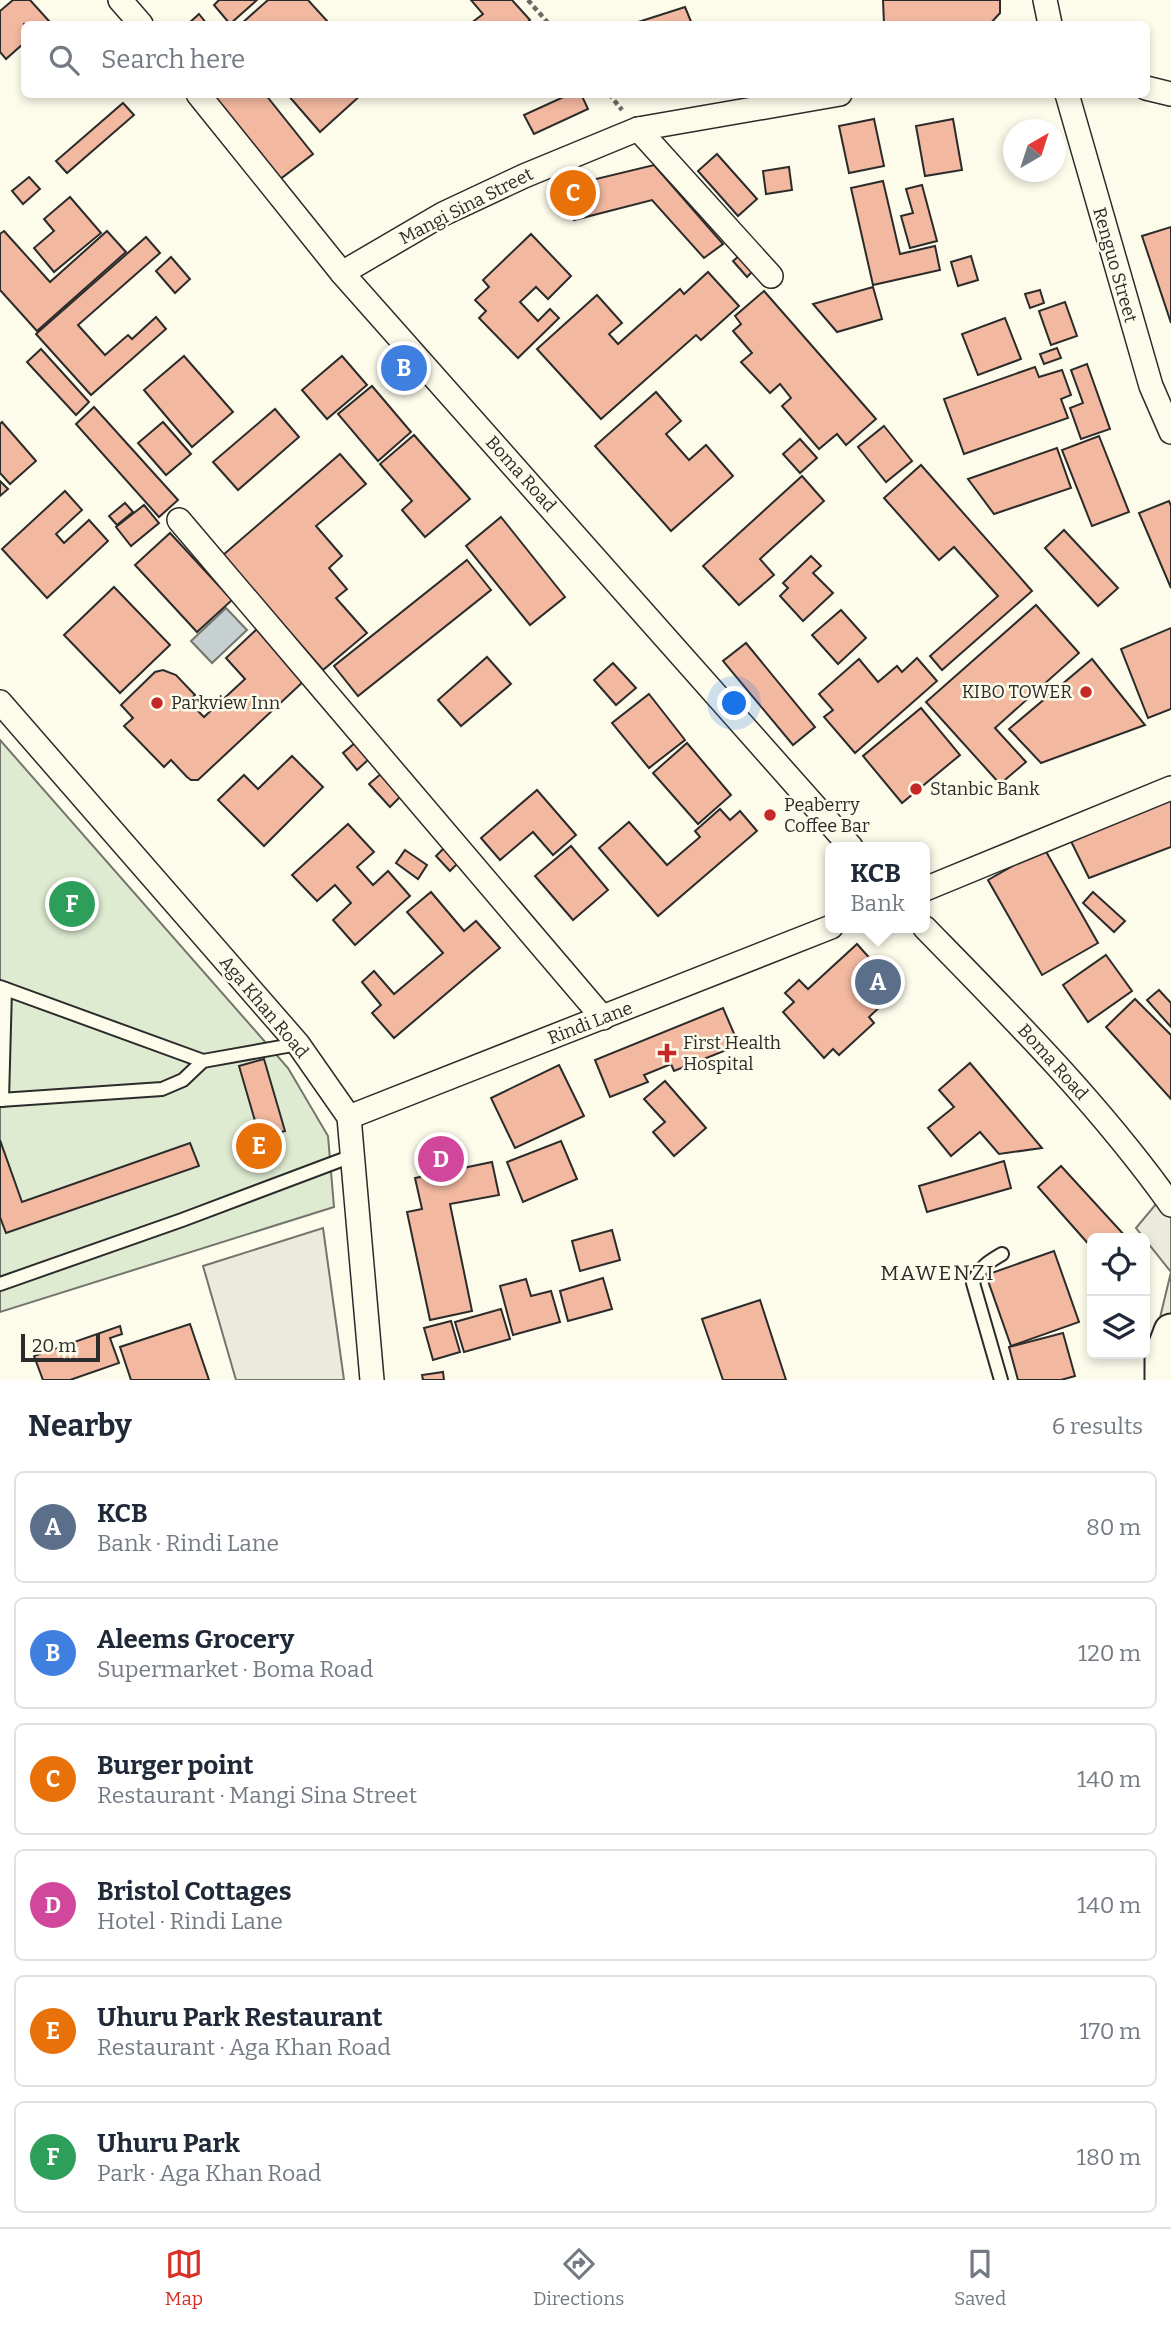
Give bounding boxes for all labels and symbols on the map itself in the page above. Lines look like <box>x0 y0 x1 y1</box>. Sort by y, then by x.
north arrow <box>1003 119 1066 182</box>
street label: Mangi Sina Street <box>396 163 537 249</box>
pin: C <box>550 167 596 219</box>
street label: Renguo Street <box>1088 205 1142 326</box>
pin: B <box>381 342 427 394</box>
street label: Boma Road <box>481 431 561 517</box>
place label: KIBO TOWER <box>962 681 1072 703</box>
marker: KIBO TOWER <box>1078 684 1094 700</box>
your location <box>717 686 751 720</box>
place label: Parkview Inn <box>171 692 281 714</box>
marker: Parkview Inn <box>149 695 165 711</box>
place label: Stanbic Bank <box>930 778 1040 800</box>
marker: Stanbic Bank <box>908 781 924 797</box>
place label: Peaberry Coffee Bar <box>784 794 870 837</box>
marker: Peaberry Coffee Bar <box>762 807 778 823</box>
pin: F <box>49 878 95 930</box>
street label: Aga Khan Road <box>215 951 313 1063</box>
pin: A <box>855 956 901 1008</box>
street label: Rindi Lane <box>545 997 635 1049</box>
street label: Boma Road <box>1013 1019 1093 1105</box>
place label: First Health Hospital <box>683 1032 781 1075</box>
marker: First Health Hospital <box>657 1043 677 1063</box>
pin: E <box>236 1120 282 1172</box>
pin: D <box>418 1133 464 1185</box>
district label: MAWENZI <box>880 1260 996 1286</box>
scale bar <box>21 1331 100 1363</box>

